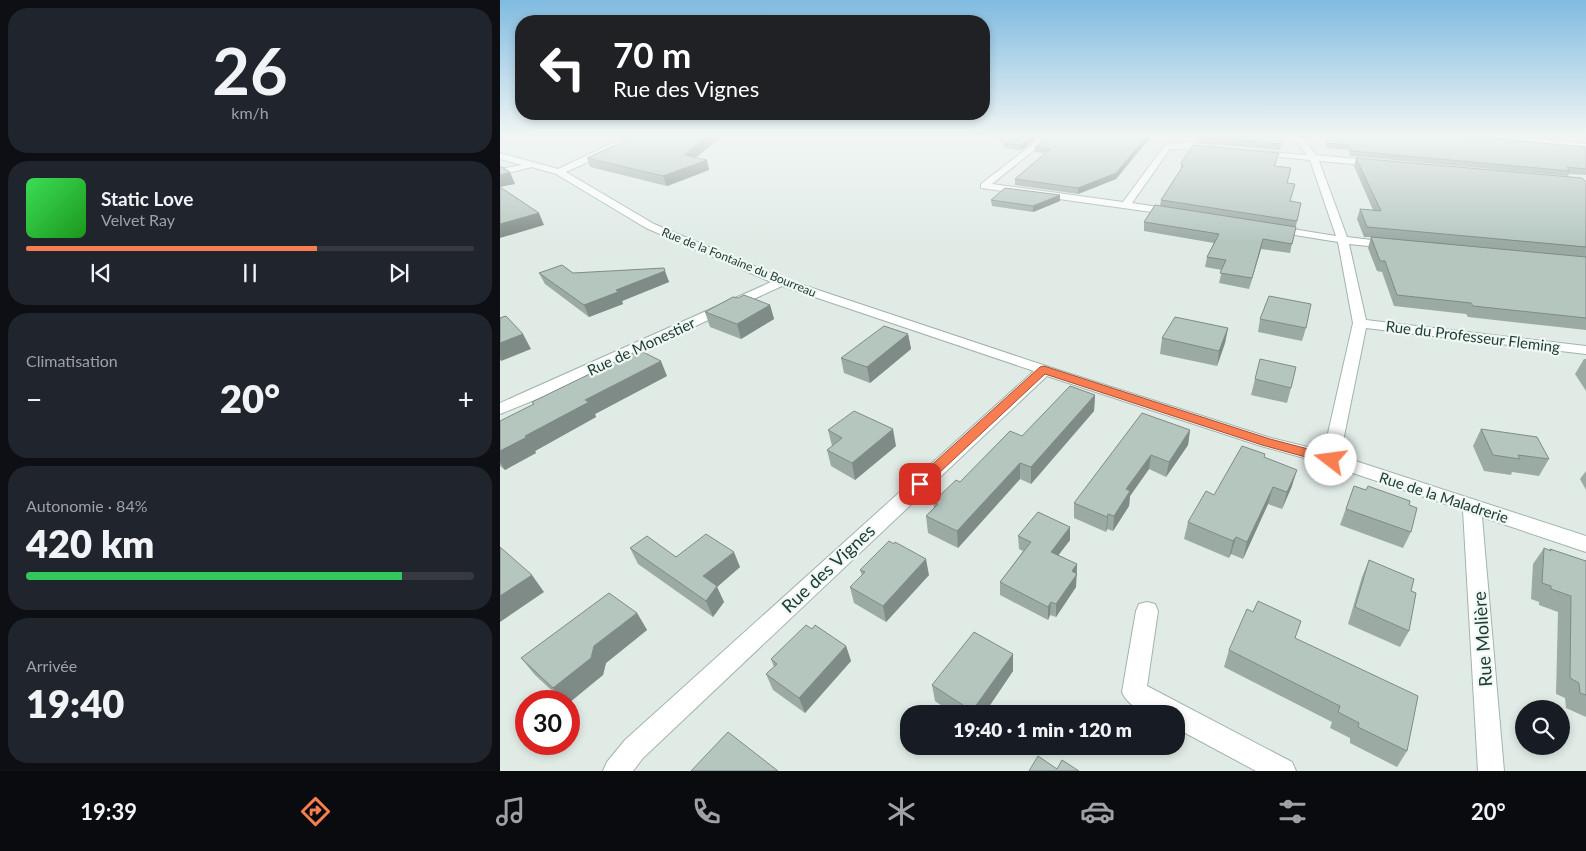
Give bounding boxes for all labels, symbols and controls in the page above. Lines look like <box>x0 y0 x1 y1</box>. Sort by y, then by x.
text: 26 <box>212 31 288 109</box>
text: 70 m <box>613 33 691 75</box>
icon: left <box>530 35 595 100</box>
text: Rue des Vignes <box>613 75 759 102</box>
text: km/h <box>231 103 269 122</box>
text: Static Love <box>101 187 193 210</box>
text: Velvet Ray <box>101 210 175 229</box>
street label: Rue de la Fontaine du Bourreau <box>660 224 818 300</box>
icon: previous <box>87 259 115 287</box>
icon: pause <box>236 259 264 287</box>
icon: next <box>385 259 413 287</box>
street label: Rue de Monestier <box>584 313 698 379</box>
street label: Rue du Professeur Fleming <box>1385 316 1561 356</box>
text: Climatisation <box>26 351 118 370</box>
text: 20° <box>220 375 280 421</box>
text: − <box>26 382 42 416</box>
text: + <box>458 382 474 416</box>
position arrow <box>1304 433 1356 485</box>
pin <box>899 463 941 505</box>
street label: Rue de la Maladrerie <box>1377 468 1511 526</box>
icon: arrive <box>906 470 934 498</box>
text: Autonomie · 84% <box>26 496 148 515</box>
street label: Rue des Vignes <box>777 519 879 617</box>
text: 420 km <box>26 520 154 566</box>
street label: Rue Molière <box>1468 591 1496 687</box>
text: Arrivée <box>26 656 77 675</box>
text: 19:40 <box>26 680 124 726</box>
speed limit sign: 30 <box>515 690 580 755</box>
map controls <box>1515 700 1570 755</box>
button: search <box>1515 700 1570 755</box>
text: 19:40 · 1 min · 120 m <box>953 718 1132 741</box>
icon: directions <box>298 794 333 829</box>
icon: music <box>493 794 528 829</box>
icon: phone <box>689 794 724 829</box>
icon: climate <box>884 794 919 829</box>
icon: car <box>1080 794 1115 829</box>
icon: filters <box>1275 794 1310 829</box>
text: 19:39 <box>80 798 137 825</box>
text: 20° <box>1471 798 1506 825</box>

